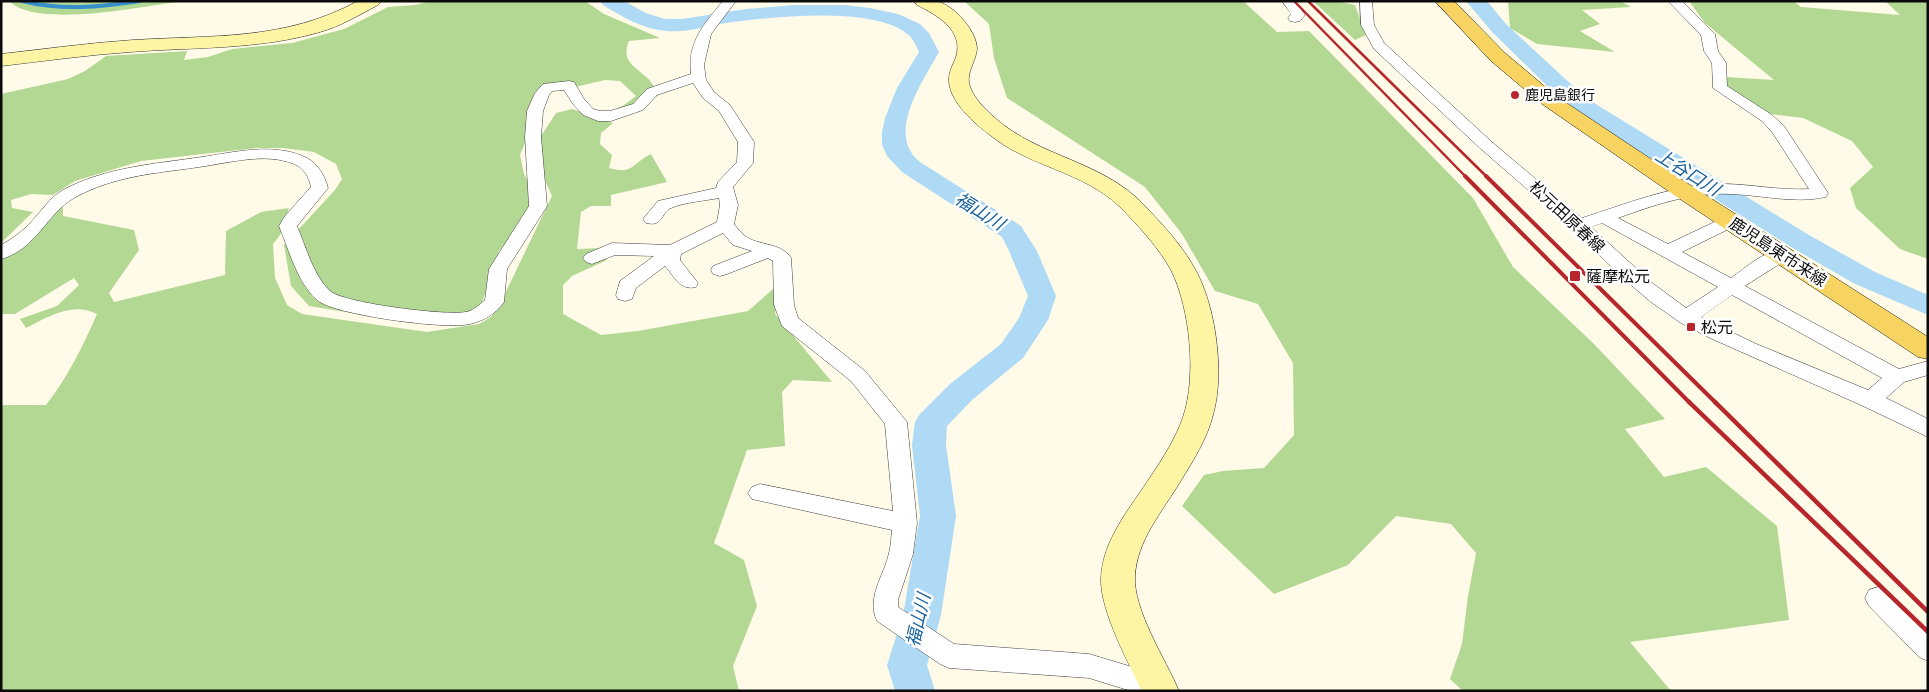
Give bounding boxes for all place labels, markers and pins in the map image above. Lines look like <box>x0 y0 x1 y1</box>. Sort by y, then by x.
place label: 鹿児島銀行 <box>1525 87 1595 103</box>
marker: 鹿児島銀行 <box>1509 89 1521 101</box>
place label: 薩摩松元 <box>1586 267 1650 286</box>
marker: 薩摩松元 <box>1568 269 1582 283</box>
place label: 松元 <box>1701 318 1733 337</box>
marker: 松元 <box>1685 321 1697 333</box>

